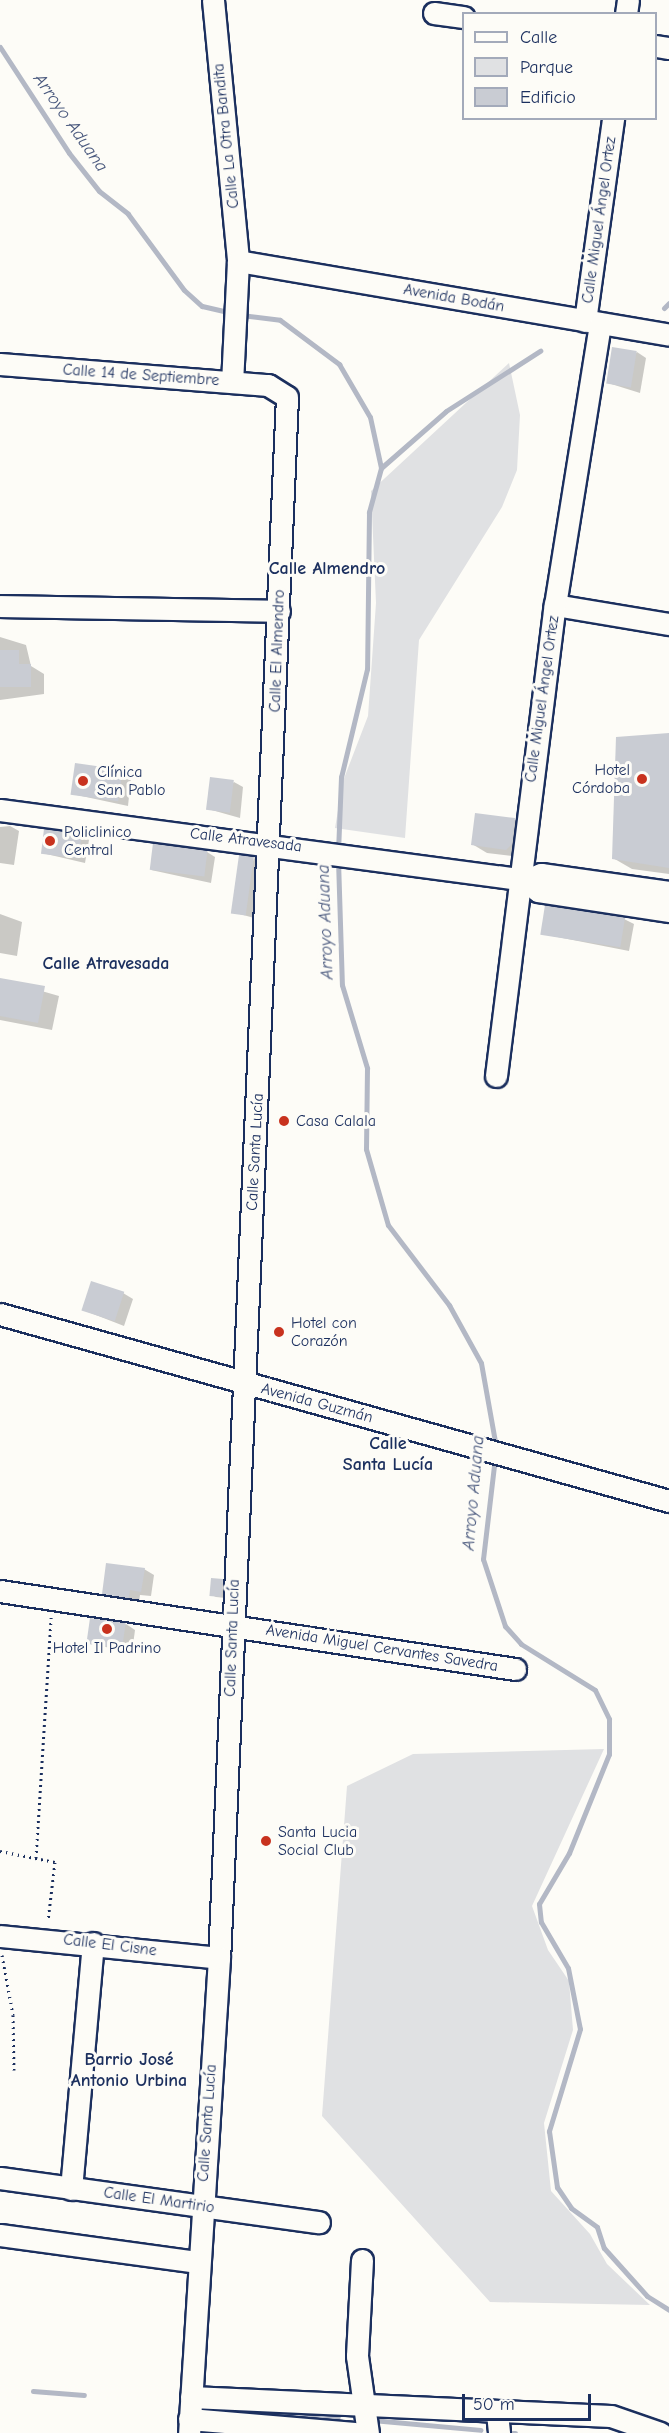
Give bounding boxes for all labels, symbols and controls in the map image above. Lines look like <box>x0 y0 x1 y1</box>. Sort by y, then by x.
legend <box>462 12 657 120</box>
text: Calle <box>520 27 557 48</box>
text: Parque <box>520 57 573 78</box>
street label: Calle La Otra Bandita <box>209 62 243 210</box>
water label: Arroyo Aduana <box>28 70 112 176</box>
text: Edificio <box>520 87 576 108</box>
street label: Calle Miguel Ángel Ortez <box>578 135 620 305</box>
street label: Avenida Bodán <box>402 280 506 316</box>
street label: Calle 14 de Septiembre <box>62 360 220 390</box>
district label: Calle Almendro <box>269 558 385 580</box>
street label: Calle El Almendro <box>265 589 289 713</box>
street label: Calle Miguel Ángel Ortez <box>521 614 563 784</box>
place label: Hotel Córdoba <box>572 760 630 798</box>
place label: Clínica San Pablo <box>97 762 165 800</box>
marker: Clínica San Pablo <box>74 772 92 790</box>
marker: Hotel Córdoba <box>635 772 649 786</box>
place label: Policlinico Central <box>64 822 131 860</box>
street label: Calle Atravesada <box>189 824 303 856</box>
marker: Policlinico Central <box>41 832 59 850</box>
water label: Arroyo Aduana <box>313 864 339 980</box>
district label: Calle Atravesada <box>43 953 169 975</box>
street label: Calle Santa Lucía <box>242 1093 268 1211</box>
place label: Casa Calala <box>296 1111 376 1131</box>
marker: Casa Calala <box>277 1114 291 1128</box>
place label: Hotel con Corazón <box>291 1313 357 1351</box>
marker: Hotel con Corazón <box>272 1325 286 1339</box>
street label: Avenida Guzmán <box>259 1379 375 1427</box>
district label: Calle Santa Lucía <box>343 1434 433 1476</box>
water label: Arroyo Aduana <box>458 1435 490 1551</box>
street label: Calle Santa Lucía <box>220 1579 244 1697</box>
street label: Avenida Miguel Cervantes Savedra <box>265 1620 499 1676</box>
marker: Hotel Il Padrino <box>100 1622 114 1636</box>
place label: Hotel Il Padrino <box>53 1638 161 1658</box>
place label: Santa Lucia Social Club <box>278 1822 357 1860</box>
marker: Santa Lucia Social Club <box>259 1834 273 1848</box>
street label: Calle El Cisne <box>62 1930 158 1960</box>
district label: Barrio José Antonio Urbina <box>71 2050 187 2092</box>
street label: Calle Santa Lucía <box>193 2064 221 2182</box>
street label: Calle El Martirio <box>102 2183 216 2217</box>
scale bar <box>465 2382 594 2420</box>
text: 50 m <box>473 2394 515 2415</box>

